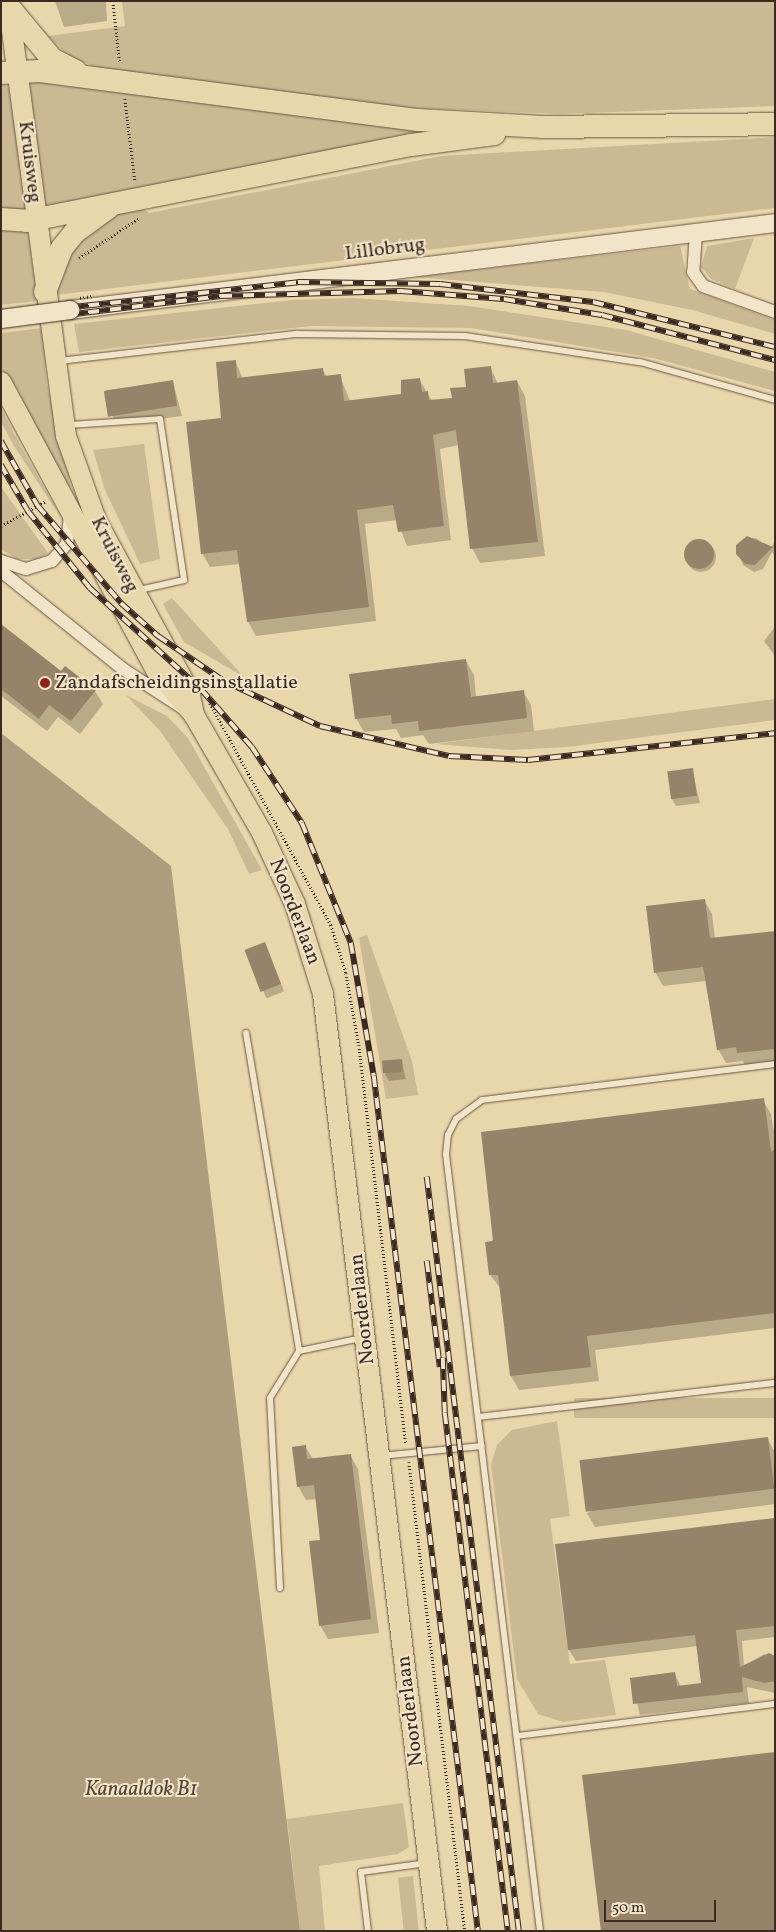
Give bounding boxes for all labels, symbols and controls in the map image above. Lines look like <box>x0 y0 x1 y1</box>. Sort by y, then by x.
street label: Kruisweg <box>12 120 46 204</box>
street label: Lillobrug <box>344 233 426 267</box>
street label: Kruisweg <box>85 513 143 597</box>
place label: Zandafscheidingsinstallatie <box>55 671 298 695</box>
marker: Zandafscheidingsinstallatie <box>39 677 51 689</box>
street label: Noorderlaan <box>263 856 325 968</box>
street label: Noorderlaan <box>345 1252 381 1366</box>
street label: Noorderlaan <box>392 1654 430 1768</box>
water label: Kanaaldok B1 <box>85 1777 197 1803</box>
scale bar <box>606 1890 718 1922</box>
text: 50 m <box>612 1898 644 1919</box>

